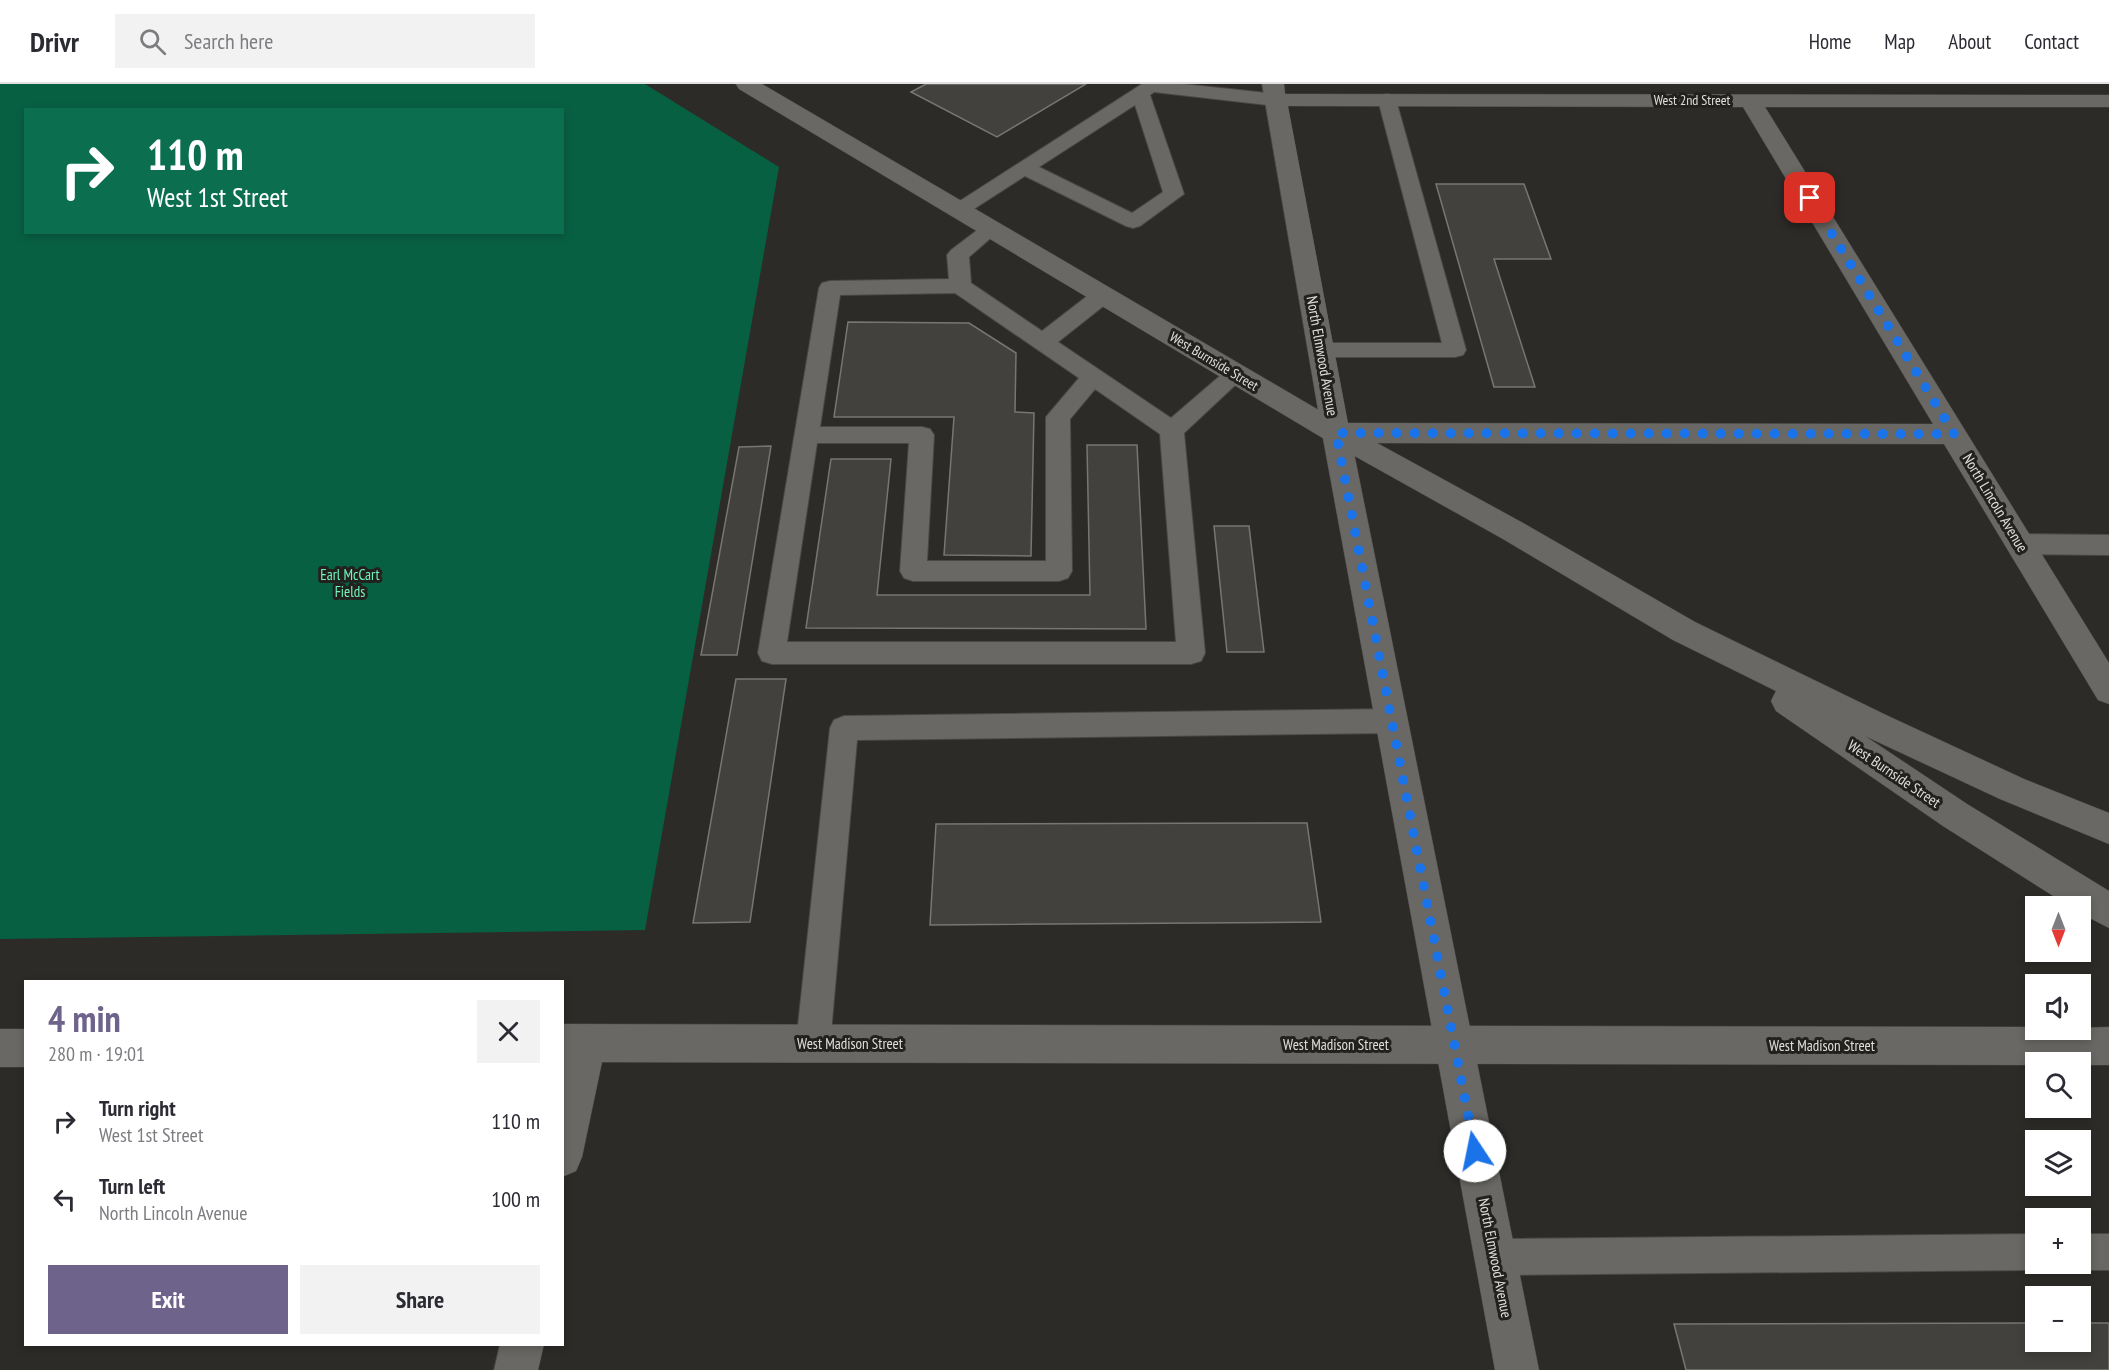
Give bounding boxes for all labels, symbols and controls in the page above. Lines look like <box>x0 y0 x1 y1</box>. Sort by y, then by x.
search box <box>115 14 535 68</box>
text: Drivr <box>30 23 79 60</box>
icon: search <box>136 25 169 58</box>
text: Search here <box>184 27 273 55</box>
text: Home <box>1809 28 1851 55</box>
text: Map <box>1884 28 1915 55</box>
text: About <box>1948 28 1991 55</box>
text: Contact <box>2024 28 2079 55</box>
street label: West 2nd Street <box>1654 91 1730 109</box>
text: 110 m <box>147 127 244 182</box>
icon: right <box>48 132 126 210</box>
pin <box>1784 172 1835 223</box>
text: West 1st Street <box>147 180 288 214</box>
icon: arrive <box>1793 181 1826 214</box>
street label: North Elmwood Avenue <box>1303 294 1342 417</box>
street label: West Burnside Street <box>1166 327 1262 395</box>
street label: North Lincoln Avenue <box>1959 450 2032 555</box>
park label: Earl McCart Fields <box>320 565 380 601</box>
street label: West Burnside Street <box>1844 736 1944 812</box>
north arrow <box>2025 896 2091 962</box>
map controls <box>2025 896 2091 1352</box>
button: sound <box>2025 974 2091 1040</box>
text: 4 min <box>48 995 121 1042</box>
button: close <box>477 1000 540 1063</box>
street label: West Madison Street <box>797 1034 903 1053</box>
street label: West Madison Street <box>1283 1035 1389 1054</box>
street label: West Madison Street <box>1769 1036 1875 1055</box>
text: 280 m · 19:01 <box>48 1041 145 1067</box>
button: search <box>2025 1052 2091 1118</box>
text: Turn right <box>99 1094 176 1122</box>
icon: right <box>48 1105 81 1138</box>
text: 110 m <box>491 1107 540 1135</box>
position arrow <box>1443 1119 1507 1183</box>
text: West 1st Street <box>99 1122 203 1148</box>
button: layers <box>2025 1130 2091 1196</box>
text: Turn left <box>99 1172 165 1200</box>
icon: left <box>48 1183 81 1216</box>
text: 100 m <box>491 1185 540 1213</box>
street label: North Elmwood Avenue <box>1475 1196 1516 1319</box>
text: North Lincoln Avenue <box>99 1200 247 1226</box>
button: + <box>2025 1208 2091 1274</box>
button: Exit <box>48 1265 288 1334</box>
button: Share <box>300 1265 540 1334</box>
button: − <box>2025 1286 2091 1352</box>

